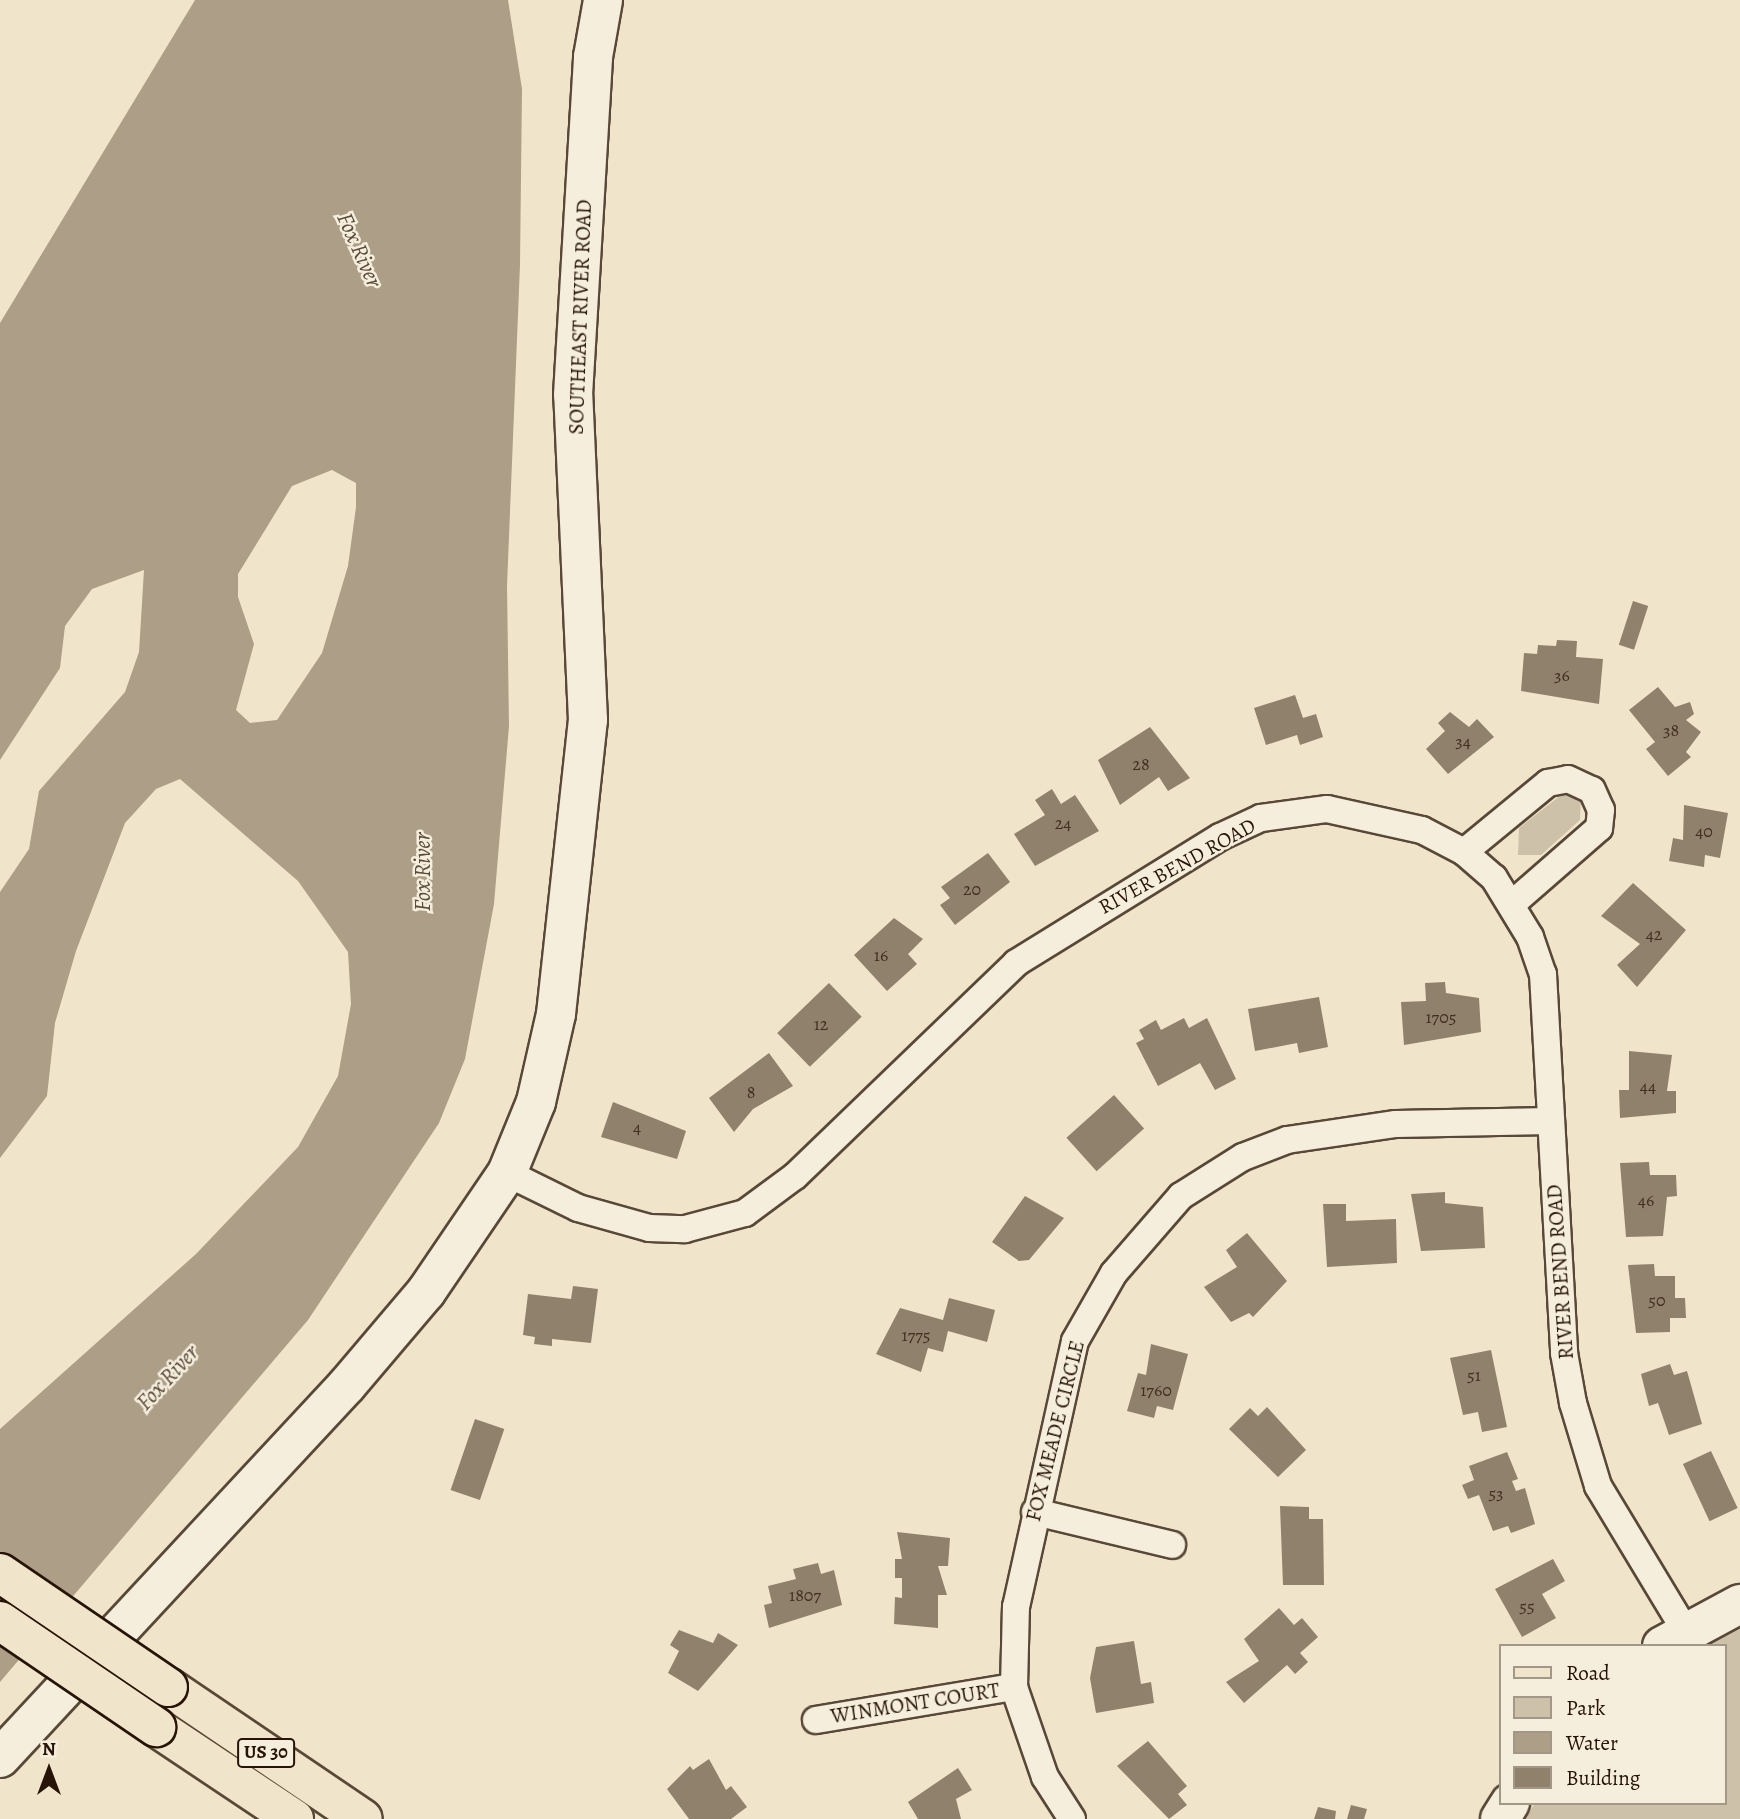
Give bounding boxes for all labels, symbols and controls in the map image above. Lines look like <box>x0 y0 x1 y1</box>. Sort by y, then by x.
street label: SOUTHEAST RIVER ROAD <box>563 199 597 435</box>
water label: Fox River <box>330 208 388 292</box>
house number: 36 <box>1554 664 1570 686</box>
house number: 38 <box>1663 719 1679 741</box>
house number: 34 <box>1455 730 1471 752</box>
house number: 28 <box>1132 753 1150 775</box>
house number: 24 <box>1055 812 1071 834</box>
street label: RIVER BEND ROAD <box>1094 812 1260 920</box>
house number: 40 <box>1695 820 1713 842</box>
water label: Fox River <box>409 832 437 912</box>
house number: 20 <box>963 878 981 900</box>
house number: 42 <box>1646 923 1662 945</box>
house number: 16 <box>874 944 888 966</box>
house number: 1705 <box>1425 1006 1457 1028</box>
house number: 12 <box>814 1013 828 1035</box>
house number: 44 <box>1640 1075 1656 1097</box>
house number: 8 <box>747 1081 755 1103</box>
house number: 4 <box>633 1116 641 1138</box>
street label: RIVER BEND ROAD <box>1541 1184 1579 1360</box>
house number: 46 <box>1638 1189 1654 1211</box>
house number: 50 <box>1648 1289 1666 1311</box>
house number: 1775 <box>901 1324 931 1346</box>
street label: FOX MEADE CIRCLE <box>1020 1338 1090 1524</box>
water label: Fox River <box>131 1340 205 1416</box>
house number: 51 <box>1467 1364 1481 1386</box>
house number: 1760 <box>1140 1379 1172 1401</box>
house number: 53 <box>1488 1482 1504 1504</box>
house number: 1807 <box>789 1584 821 1606</box>
house number: 55 <box>1519 1595 1535 1617</box>
legend <box>1498 1644 1726 1805</box>
text: Road <box>1566 1659 1610 1687</box>
street label: WINMONT COURT <box>829 1677 1001 1729</box>
text: Park <box>1566 1694 1605 1722</box>
text: Water <box>1566 1729 1618 1757</box>
north arrow <box>14 1735 84 1805</box>
text: N <box>42 1736 56 1762</box>
road number: US 30 <box>236 1737 296 1768</box>
text: Building <box>1566 1764 1640 1792</box>

